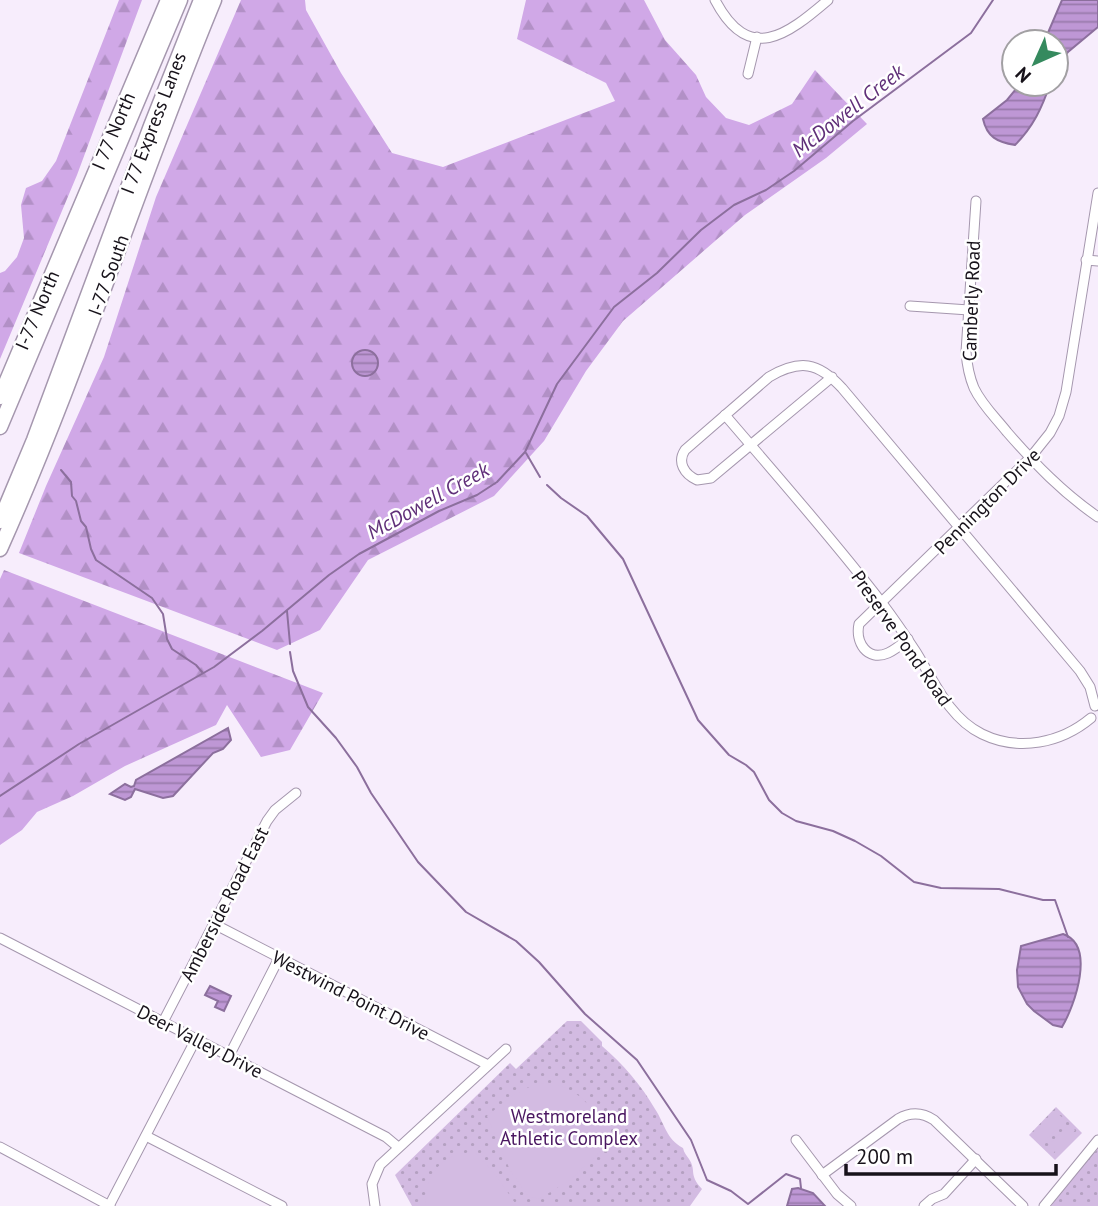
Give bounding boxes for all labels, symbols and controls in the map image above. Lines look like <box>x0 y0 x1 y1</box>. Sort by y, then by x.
north arrow <box>1000 28 1070 98</box>
street label: I 77 Express Lanes <box>115 49 191 197</box>
water label: McDowell Creek <box>786 57 911 163</box>
text: N <box>1010 62 1036 88</box>
street label: I 77 North <box>86 88 140 174</box>
street label: I-77 South <box>82 231 134 319</box>
street label: Camberly Road <box>957 240 985 362</box>
street label: I-77 North <box>10 267 64 353</box>
street label: Pennington Drive <box>929 443 1045 559</box>
water label: McDowell Creek <box>362 455 495 545</box>
street label: Preserve Pond Road <box>846 566 958 710</box>
street label: Amberside Road East <box>175 822 274 985</box>
street label: Westwind Point Drive <box>268 945 434 1045</box>
street label: Deer Valley Drive <box>133 999 267 1083</box>
park label: Westmoreland Athletic Complex <box>500 1104 638 1150</box>
scale bar <box>846 1132 1056 1176</box>
text: 200 m <box>856 1143 913 1170</box>

